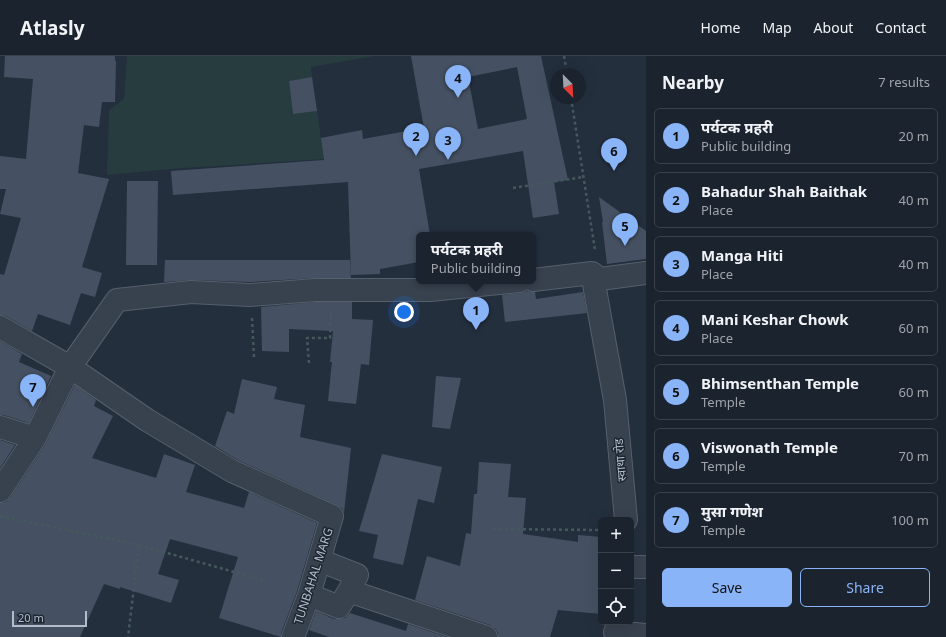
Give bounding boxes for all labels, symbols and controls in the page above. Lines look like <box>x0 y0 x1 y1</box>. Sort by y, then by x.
text: Atlasly <box>20 15 85 41</box>
text: Home <box>701 18 740 37</box>
text: Map <box>762 18 792 37</box>
text: About <box>814 18 853 37</box>
text: Contact <box>875 18 926 37</box>
pin: 4 <box>445 65 471 98</box>
north arrow <box>550 68 586 104</box>
text: Nearby <box>662 71 724 94</box>
text: 7 results <box>878 73 930 91</box>
text: पर्यटक प्रहरी <box>701 117 773 137</box>
pin: 2 <box>403 123 429 156</box>
pin: 3 <box>435 127 461 160</box>
text: 1 <box>672 127 680 145</box>
text: 20 m <box>899 127 929 145</box>
text: Public building <box>701 137 791 155</box>
pin: 6 <box>601 138 627 171</box>
text: Bahadur Shah Baithak <box>701 181 867 201</box>
text: 2 <box>672 191 680 209</box>
text: 40 m <box>899 191 929 209</box>
text: Place <box>701 201 733 219</box>
pin: 5 <box>612 213 638 246</box>
popup <box>416 232 536 284</box>
text: पर्यटक प्रहरी <box>431 239 503 259</box>
text: Manga Hiti <box>701 245 783 265</box>
text: 3 <box>672 255 680 273</box>
text: 40 m <box>899 255 929 273</box>
text: Public building <box>431 259 521 277</box>
text: Place <box>701 265 733 283</box>
pin: 1 <box>463 297 489 330</box>
your location <box>394 302 414 322</box>
text: Mani Keshar Chowk <box>701 309 849 329</box>
text: 4 <box>672 319 680 337</box>
text: 60 m <box>899 319 929 337</box>
text: Place <box>701 329 733 347</box>
text: Bhimsenthan Temple <box>701 373 859 393</box>
pin: 7 <box>20 374 46 407</box>
text: 5 <box>672 383 680 401</box>
text: 60 m <box>899 383 929 401</box>
text: Temple <box>701 393 746 411</box>
street label: स्वाथा रोड <box>610 437 630 482</box>
text: Viswonath Temple <box>701 437 838 457</box>
text: 6 <box>672 447 680 465</box>
text: 70 m <box>899 447 929 465</box>
text: Temple <box>701 457 746 475</box>
text: मुसा गणेश <box>701 501 763 521</box>
text: 7 <box>672 511 680 529</box>
text: 100 m <box>891 511 929 529</box>
map controls <box>598 517 634 625</box>
button: + <box>598 517 634 553</box>
text: Temple <box>701 521 746 539</box>
street label: TUNBAHAL MARG <box>289 525 337 627</box>
button: − <box>598 553 634 589</box>
button: Save <box>662 568 792 607</box>
button: Share <box>800 568 930 607</box>
button: locate <box>598 589 634 625</box>
scale bar <box>12 609 87 628</box>
text: 20 m <box>18 610 44 625</box>

